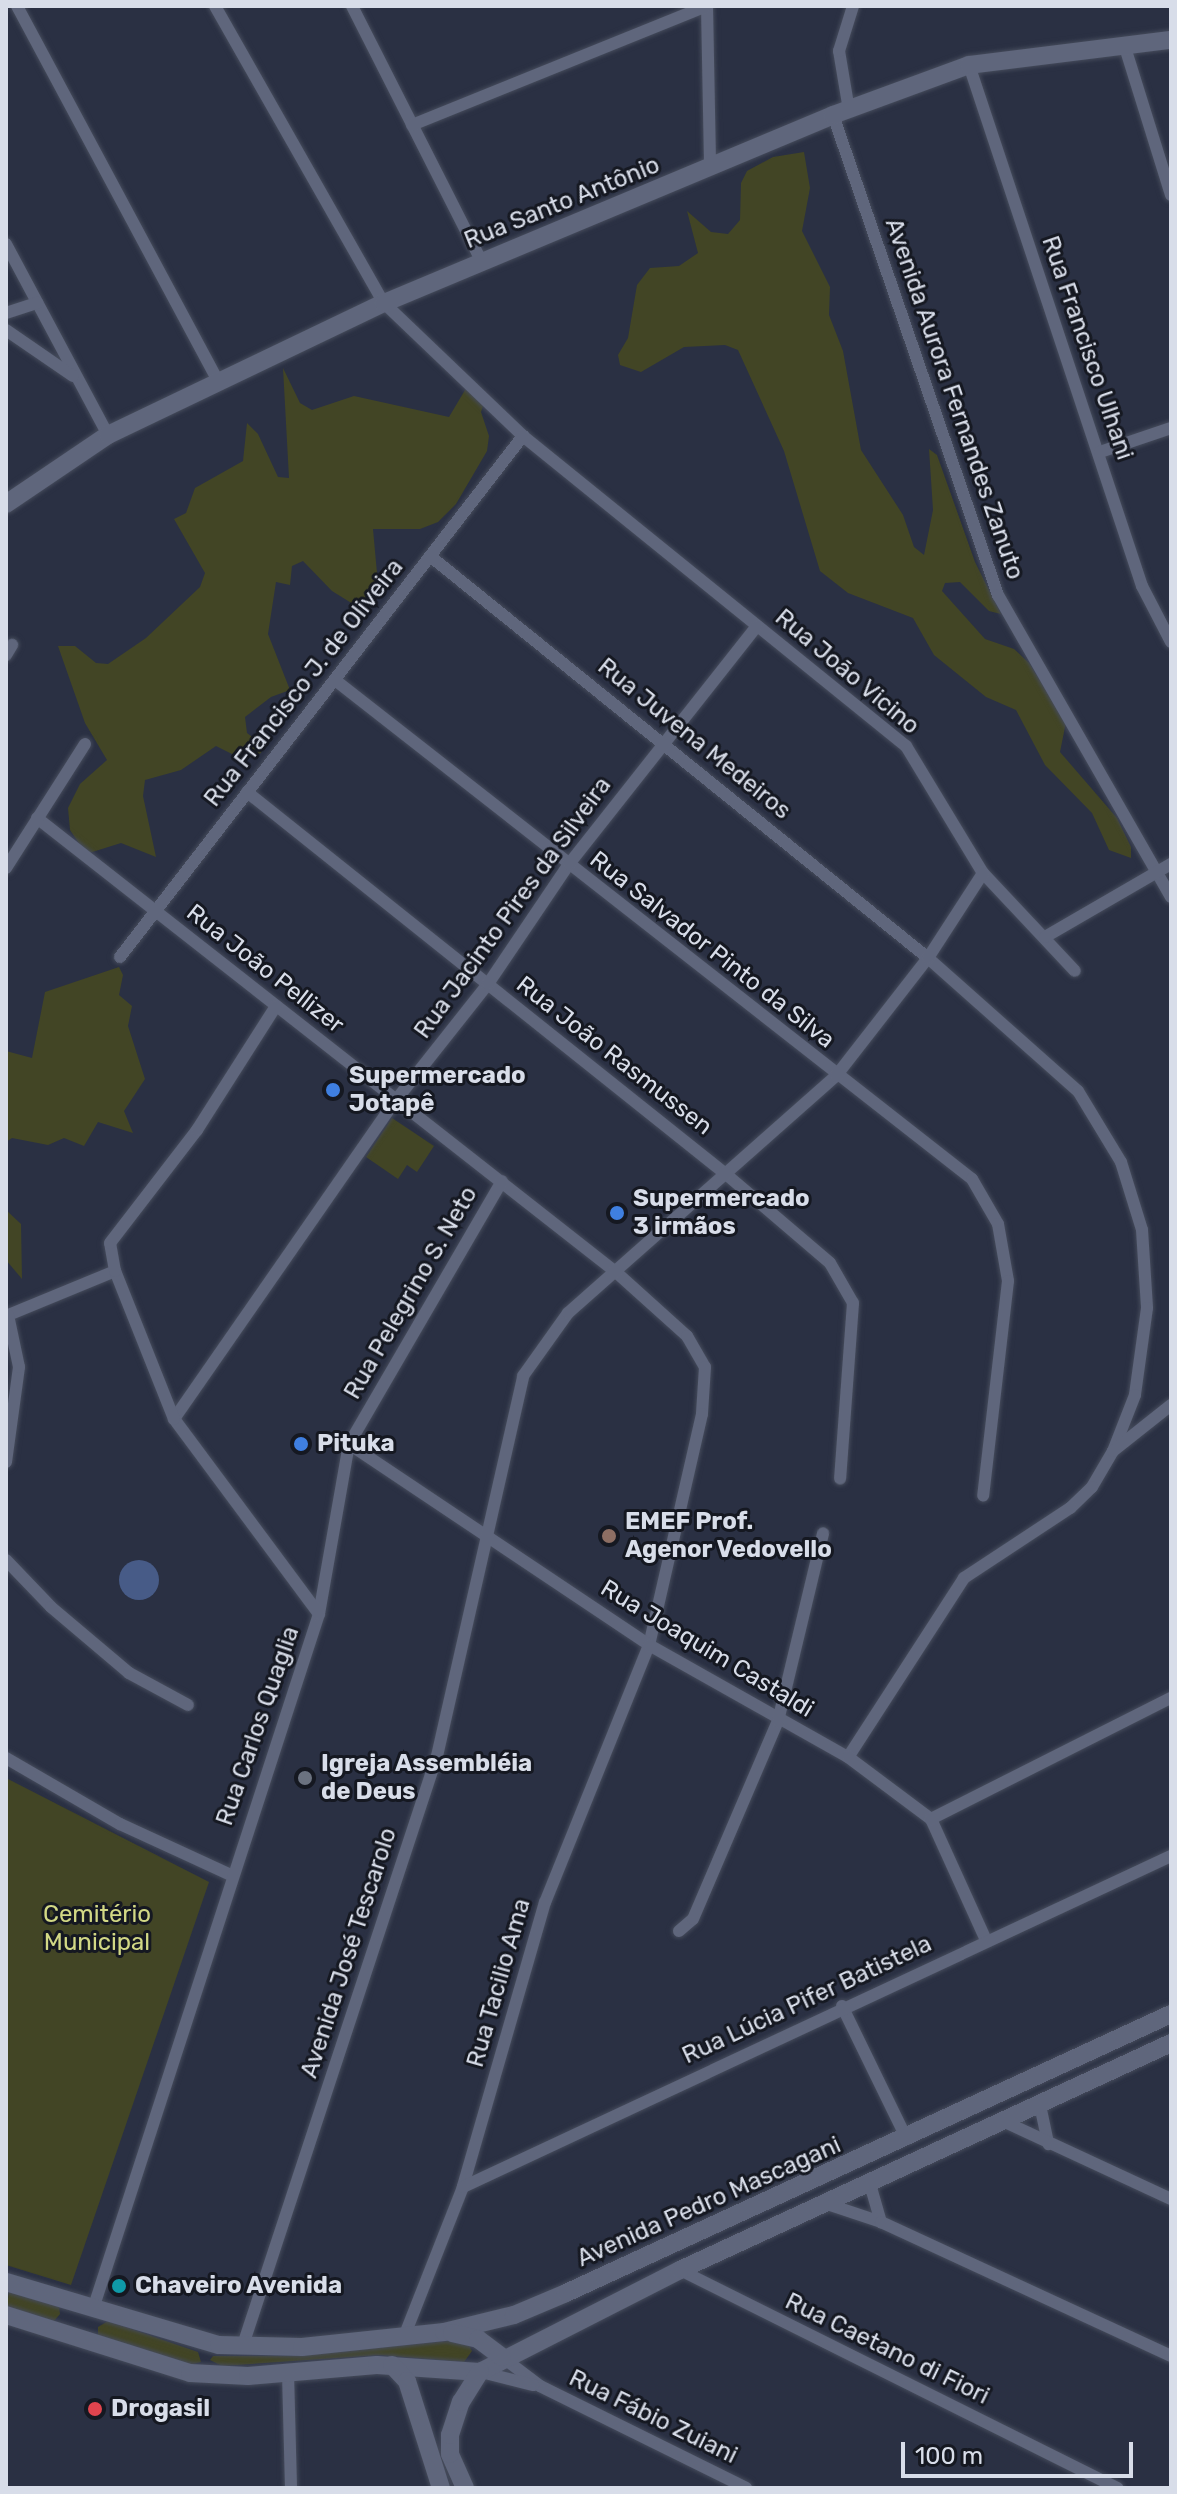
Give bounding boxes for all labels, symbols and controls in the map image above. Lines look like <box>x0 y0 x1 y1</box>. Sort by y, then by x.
street label: Rua Santo Antônio <box>460 151 664 255</box>
street label: Avenida Aurora Fernandes Zanuto <box>878 214 1030 584</box>
street label: Rua Francisco Ulhani <box>1035 232 1139 464</box>
street label: Rua Francisco J. de Oliveira <box>198 553 410 813</box>
street label: Rua João Vicino <box>769 603 925 741</box>
street label: Rua Juvena Medeiros <box>592 652 796 826</box>
street label: Rua Jacinto Pires da Silveira <box>408 772 618 1044</box>
street label: Rua Salvador Pinto da Silva <box>584 845 840 1055</box>
street label: Rua João Pellizer <box>180 899 350 1039</box>
street label: Rua João Rasmussen <box>510 971 718 1141</box>
place label: Supermercado Jotapê <box>349 1062 526 1118</box>
marker: Supermercado Jotapê <box>324 1081 342 1099</box>
street label: Rua Pelegrino S. Neto <box>338 1182 484 1404</box>
place label: Supermercado 3 irmãos <box>633 1185 810 1241</box>
marker: Supermercado 3 irmãos <box>608 1204 626 1222</box>
place label: Pituka <box>317 1430 395 1458</box>
marker: Pituka <box>292 1435 310 1453</box>
place label: EMEF Prof. Agenor Vedovello <box>625 1508 833 1564</box>
marker: EMEF Prof. Agenor Vedovello <box>600 1527 618 1545</box>
street label: Rua Joaquim Castaldi <box>595 1574 819 1724</box>
street label: Rua Carlos Quaglia <box>210 1623 306 1829</box>
place label: Igreja Assembléia de Deus <box>321 1750 533 1806</box>
marker: Igreja Assembléia de Deus <box>296 1769 314 1787</box>
street label: Avenida José Tescarolo <box>295 1824 403 2082</box>
street label: Rua Tacilio Ama <box>461 1895 537 2071</box>
park label: Cemitério Municipal <box>43 1901 151 1957</box>
street label: Rua Lúcia Pifer Batistela <box>678 1929 936 2071</box>
street label: Avenida Pedro Mascagani <box>573 2131 845 2273</box>
place label: Chaveiro Avenida <box>135 2272 343 2300</box>
marker: Chaveiro Avenida <box>110 2277 128 2295</box>
street label: Rua Caetano di Fiori <box>780 2287 994 2411</box>
street label: Rua Fábio Zuiani <box>564 2364 742 2470</box>
place label: Drogasil <box>111 2395 210 2423</box>
marker: Drogasil <box>86 2400 104 2418</box>
scale bar <box>905 2426 1137 2476</box>
text: 100 m <box>915 2442 983 2470</box>

